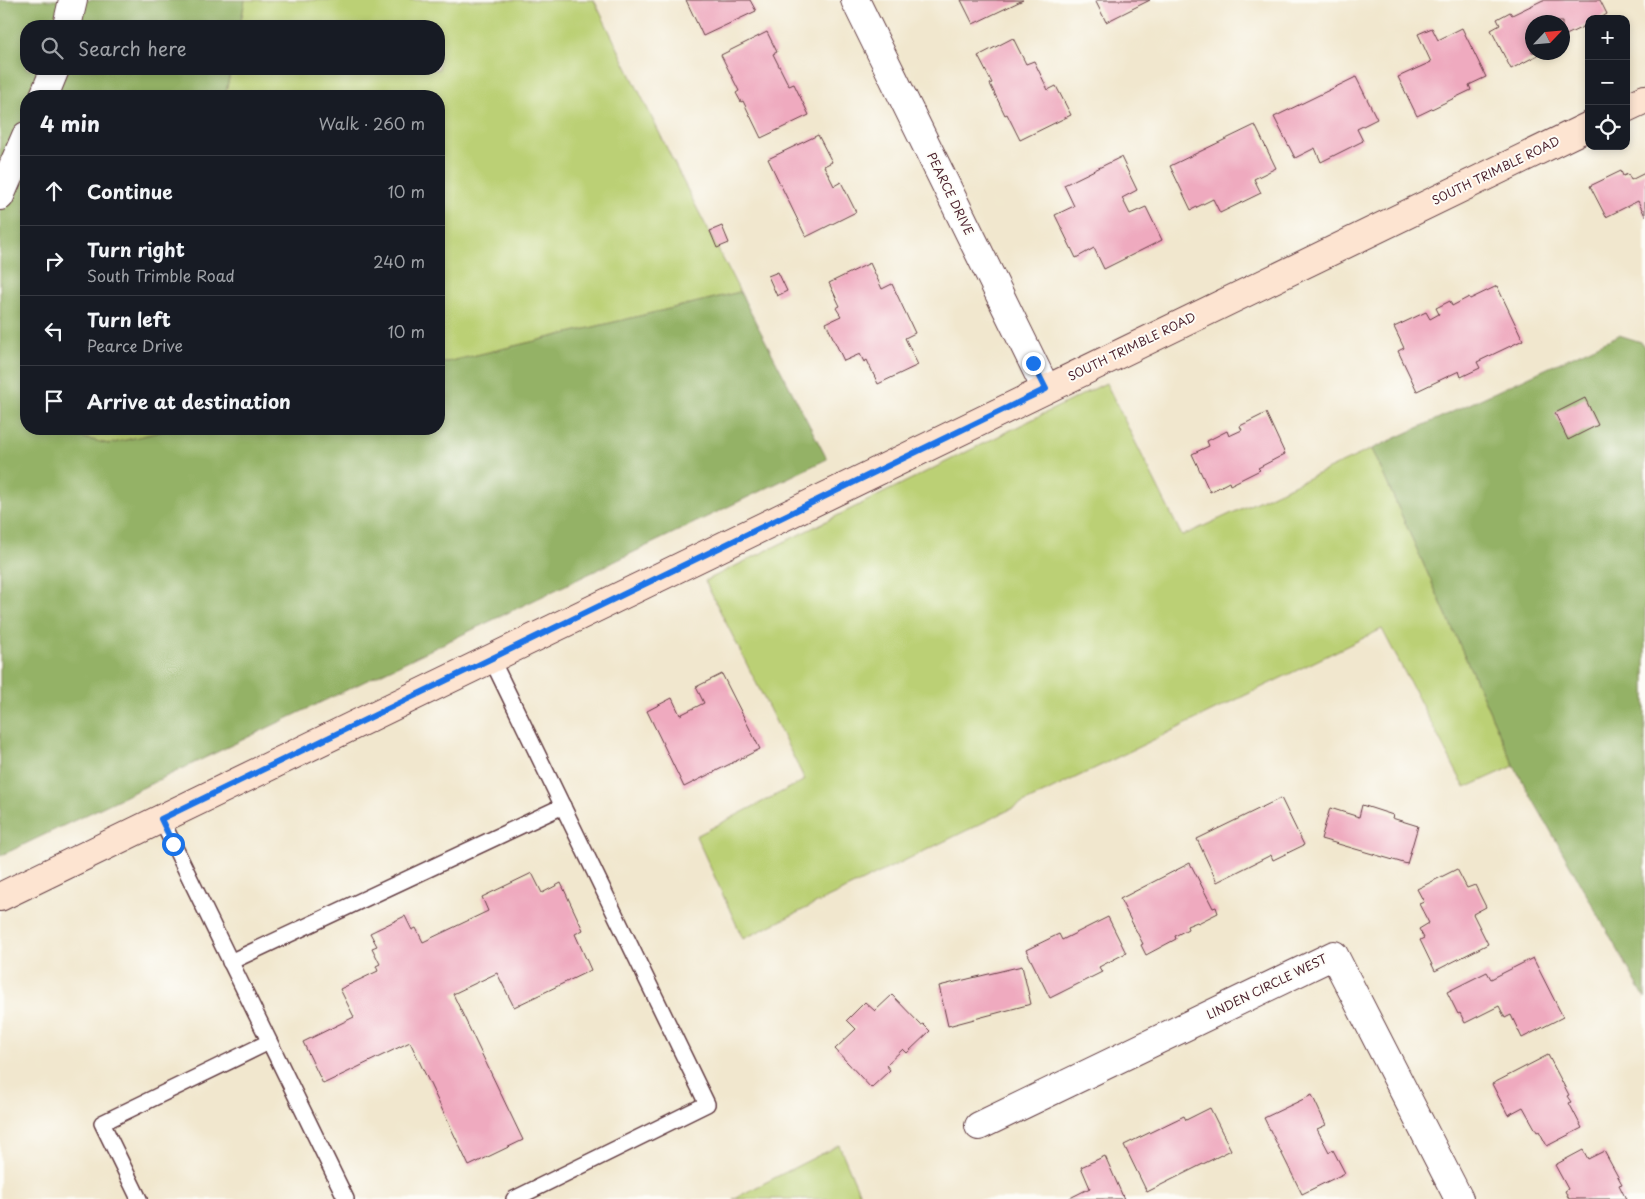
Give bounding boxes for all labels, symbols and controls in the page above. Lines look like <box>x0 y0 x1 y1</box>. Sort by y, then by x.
north arrow <box>1525 15 1570 60</box>
map controls <box>1585 15 1630 150</box>
button: + <box>1585 15 1630 60</box>
search box <box>20 20 445 75</box>
icon: search <box>38 34 66 62</box>
text: Search here <box>78 34 187 62</box>
button: − <box>1585 60 1630 105</box>
button: locate <box>1585 105 1630 150</box>
text: 4 min <box>40 107 100 139</box>
text: Walk · 260 m <box>319 111 425 135</box>
street label: SOUTH TRIMBLE ROAD <box>1429 131 1563 209</box>
street label: PEARCE DRIVE <box>923 149 979 238</box>
icon: ahead <box>40 177 68 205</box>
text: Continue <box>87 177 173 205</box>
text: 10 m <box>388 179 425 203</box>
text: Turn right <box>87 235 185 263</box>
icon: right <box>40 247 68 275</box>
text: 240 m <box>373 249 425 273</box>
text: South Trimble Road <box>87 263 235 287</box>
text: Turn left <box>87 305 171 333</box>
street label: SOUTH TRIMBLE ROAD <box>1065 307 1199 385</box>
icon: left <box>40 317 68 345</box>
text: 10 m <box>388 319 425 343</box>
text: Pearce Drive <box>87 333 183 357</box>
route end <box>1022 352 1045 375</box>
icon: arrive <box>40 387 68 415</box>
text: Arrive at destination <box>87 387 291 415</box>
route start <box>162 833 185 856</box>
street label: LINDEN CIRCLE WEST <box>1203 949 1331 1023</box>

